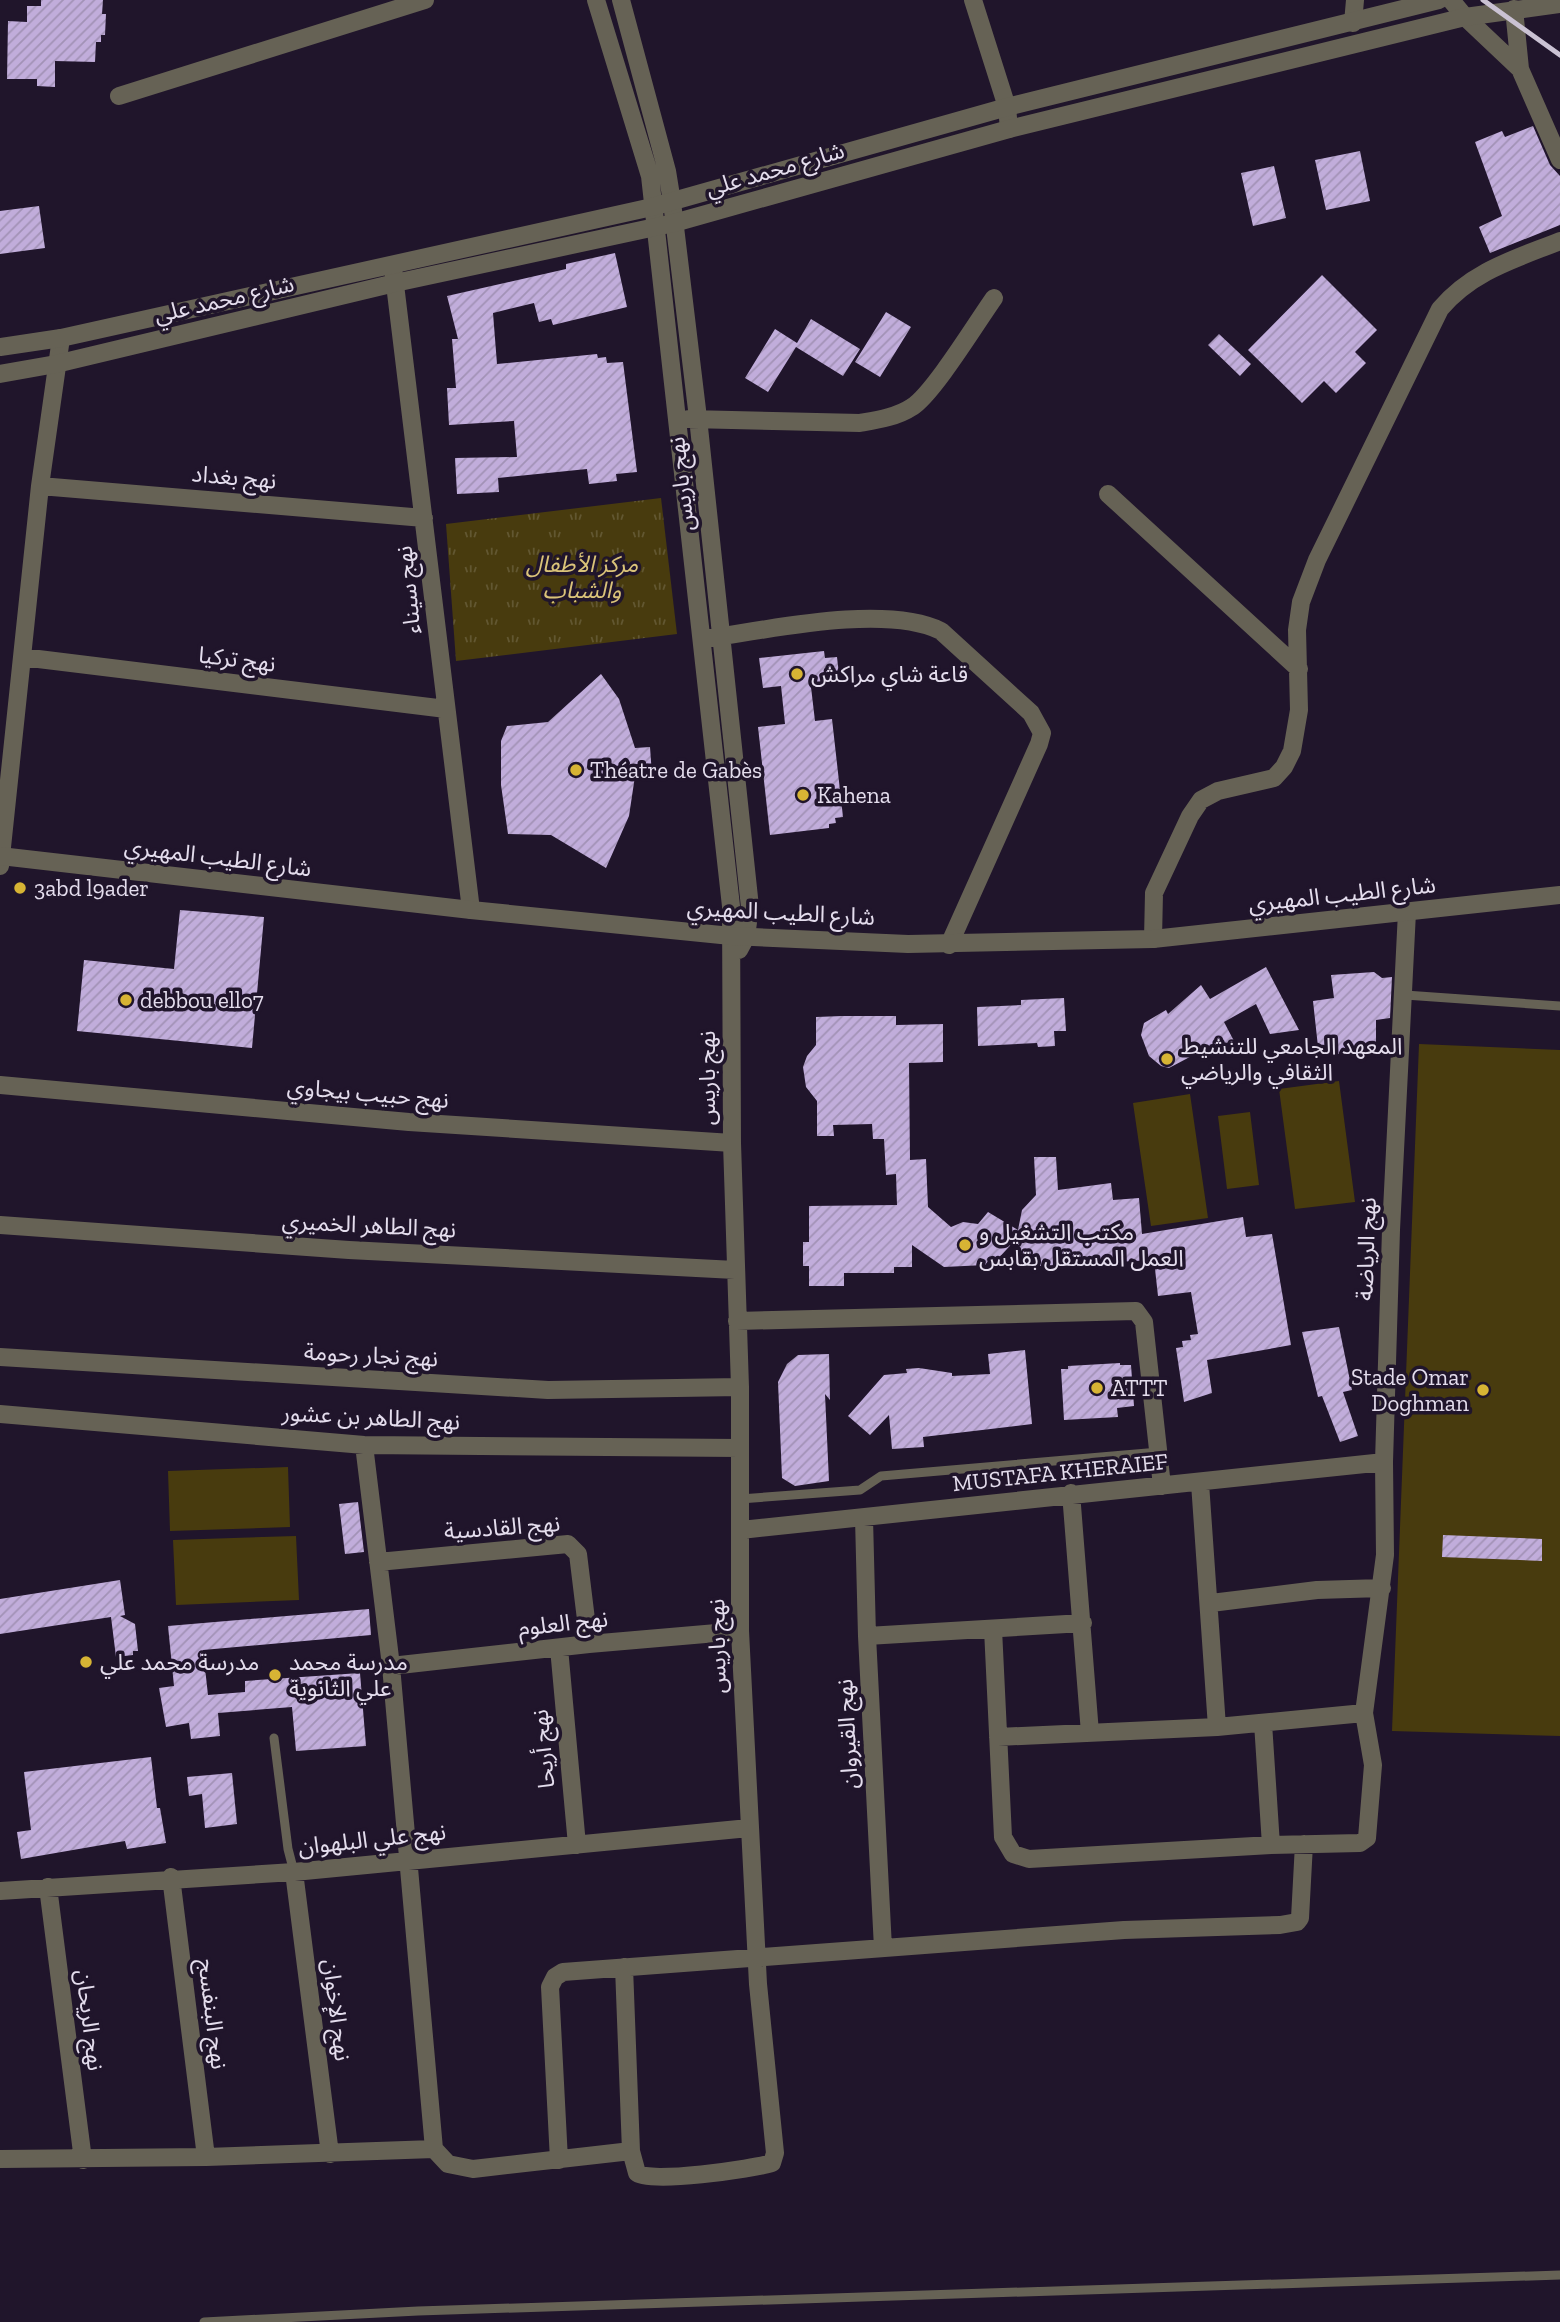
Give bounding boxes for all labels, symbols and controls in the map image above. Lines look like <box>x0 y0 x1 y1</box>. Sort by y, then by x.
street label: شارع محمد علي <box>702 136 848 205</box>
street label: شارع محمد علي <box>151 269 298 332</box>
street label: نهج باريس <box>662 435 703 533</box>
street label: نهج بغداد <box>190 459 277 498</box>
street label: نهج سيناء <box>389 544 430 636</box>
park label: مركز الأطفال والشباب <box>526 550 638 604</box>
street label: نهج تركيا <box>196 640 277 681</box>
place label: قاعة شاي مراكش <box>811 660 968 691</box>
marker: قاعة شاي مراكش <box>789 666 805 682</box>
place label: Théatre de Gabès <box>590 756 762 784</box>
marker: Théatre de Gabès <box>568 762 584 778</box>
place label: Kahena <box>817 781 891 809</box>
marker: Kahena <box>795 787 811 803</box>
street label: شارع الطيب المهيري <box>122 832 313 886</box>
street label: شارع الطيب المهيري <box>1247 870 1437 921</box>
place label: 3abd l9ader <box>34 874 149 902</box>
marker: 3abd l9ader <box>12 880 28 896</box>
street label: شارع الطيب المهيري <box>686 893 876 934</box>
place label: debbou ello7 <box>140 986 264 1014</box>
marker: debbou ello7 <box>118 992 134 1008</box>
street label: نهج باريس <box>693 1031 724 1125</box>
place label: المعهد الجامعي للتنشيط الثقافي والرياضي <box>1181 1032 1402 1089</box>
marker: المعهد الجامعي للتنشيط الثقافي والرياضي <box>1159 1051 1175 1067</box>
street label: نهج حبيب بيجاوي <box>286 1072 450 1117</box>
street label: نهج الرياضة <box>1350 1197 1385 1301</box>
street label: نهج الطاهر الخميري <box>281 1206 457 1247</box>
place label: مكتب التشغيل و العمل المستقل بقابس <box>979 1218 1184 1272</box>
marker: مكتب التشغيل و العمل المستقل بقابس <box>957 1237 973 1253</box>
street label: نهج نجار رحومة <box>303 1338 439 1375</box>
place label: Stade Omar Doghman <box>1351 1363 1469 1417</box>
place label: ATTT <box>1111 1374 1167 1402</box>
marker: ATTT <box>1089 1380 1105 1396</box>
marker: Stade Omar Doghman <box>1475 1382 1491 1398</box>
street label: نهج الطاهر بن عشور <box>280 1398 461 1439</box>
street label: MUSTAFA KHERAIEF <box>951 1447 1169 1497</box>
street label: نهج القادسية <box>443 1509 561 1548</box>
street label: نهج باريس <box>702 1598 735 1694</box>
street label: نهج العلوم <box>517 1604 610 1646</box>
place label: مدرسة محمد علي <box>100 1648 259 1679</box>
place label: مدرسة محمد علي الثانوية <box>289 1648 408 1705</box>
marker: مدرسة محمد علي <box>78 1654 94 1670</box>
marker: مدرسة محمد علي الثانوية <box>267 1667 283 1683</box>
street label: نهج القيروان <box>830 1678 867 1790</box>
street label: نهج أريحا <box>526 1708 563 1790</box>
street label: نهج علي البلهوان <box>297 1817 448 1864</box>
street label: نهج البنفسج <box>189 1957 234 2071</box>
street label: نهج الإخوان <box>314 1957 357 2063</box>
street label: نهج الريحان <box>67 1968 110 2073</box>

